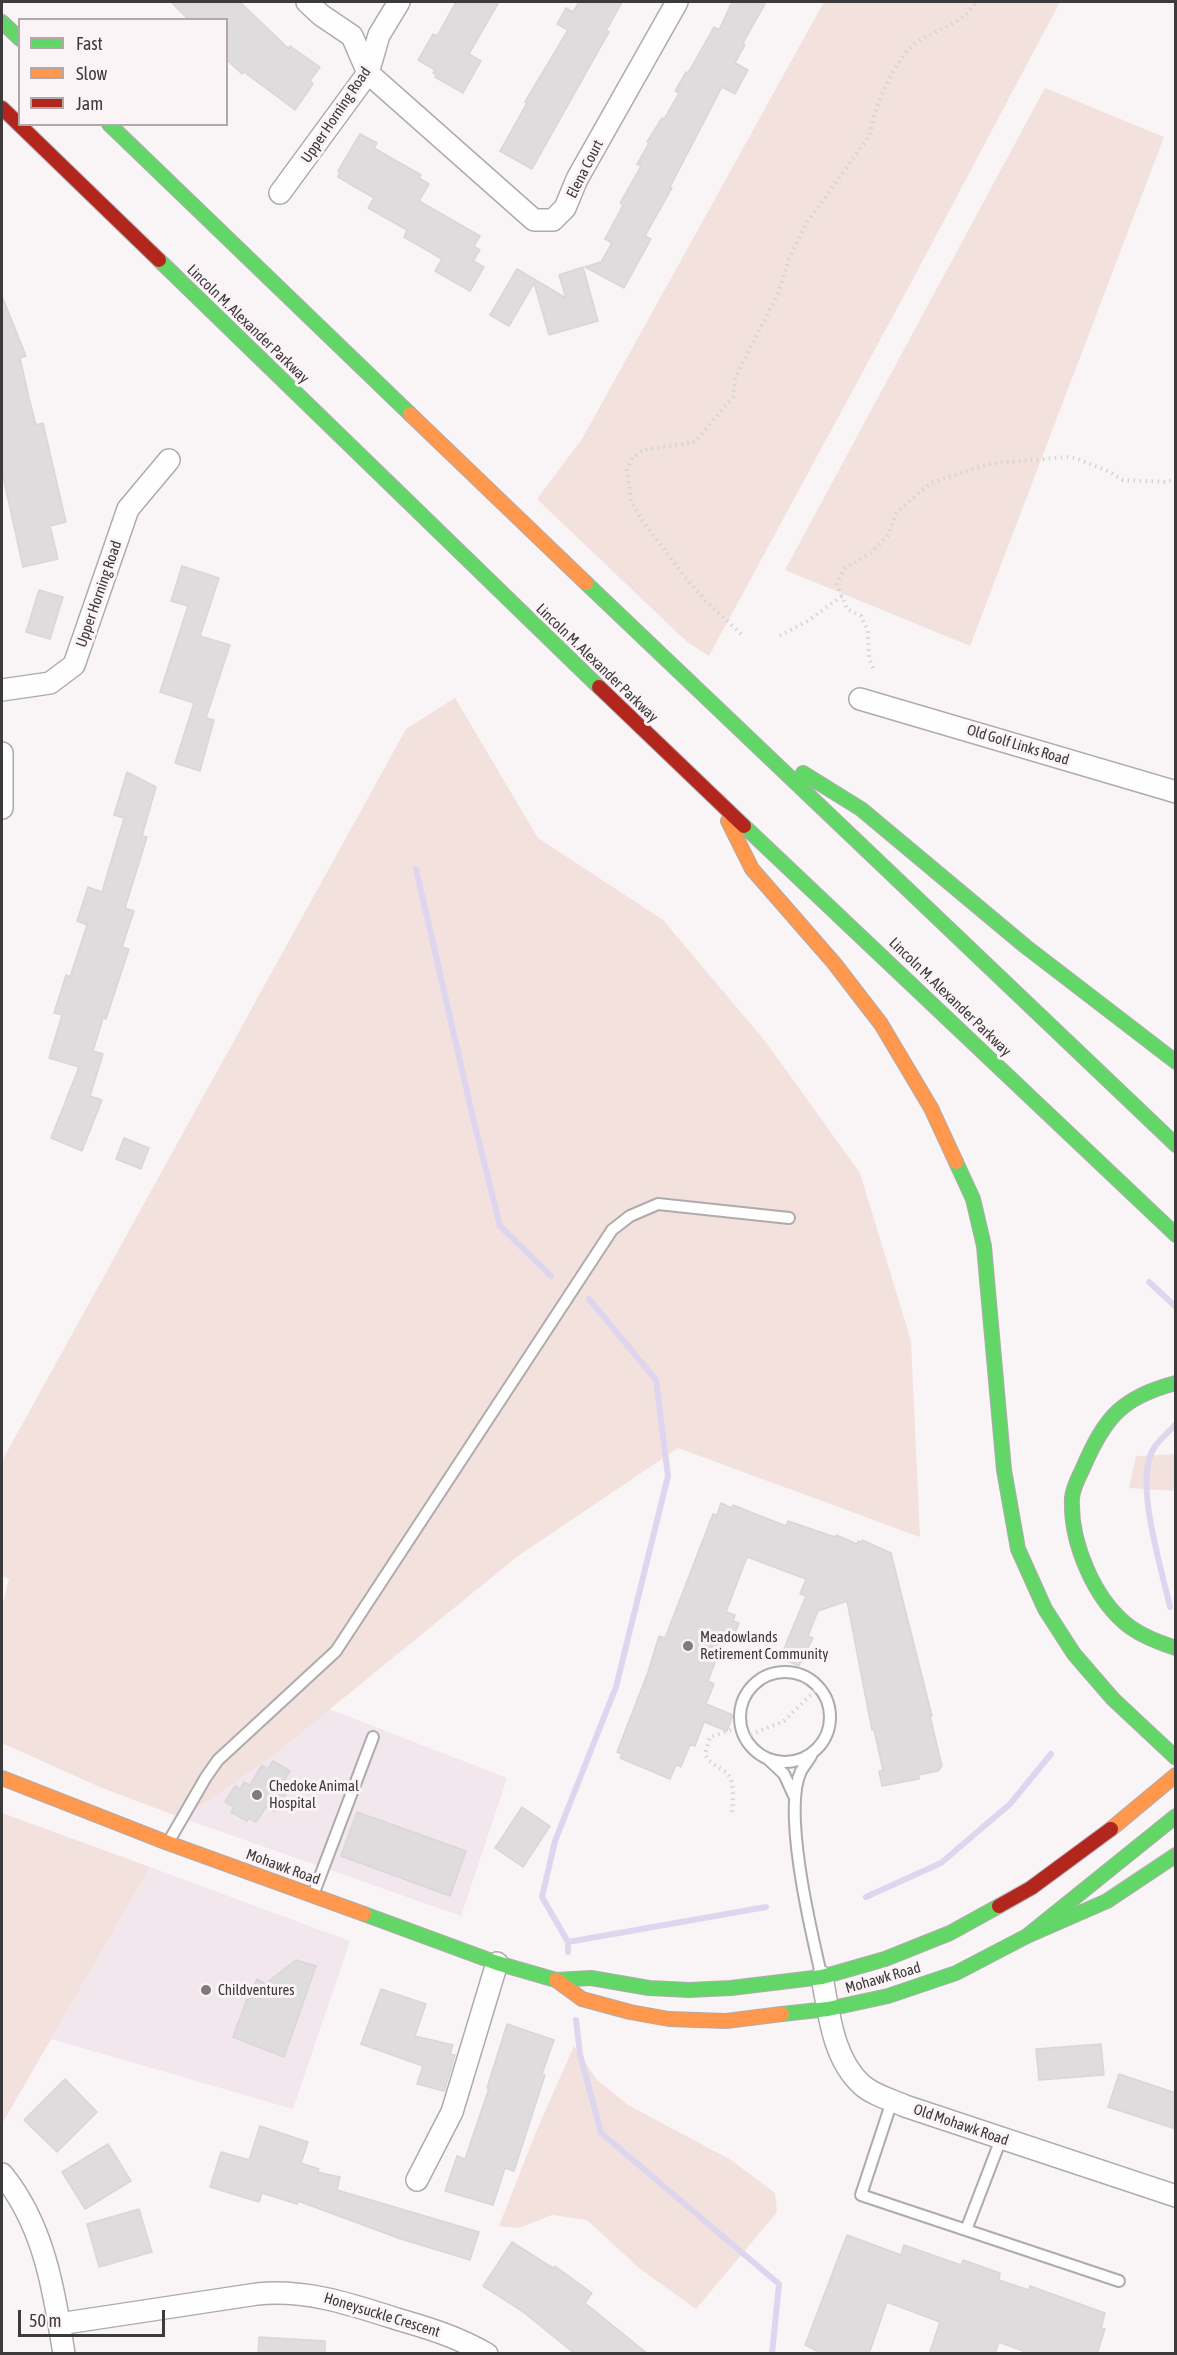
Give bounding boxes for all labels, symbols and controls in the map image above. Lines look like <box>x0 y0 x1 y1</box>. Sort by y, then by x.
legend <box>18 18 228 126</box>
text: Fast <box>76 33 103 54</box>
text: Slow <box>76 63 107 84</box>
street label: Upper Horning Road <box>297 64 375 166</box>
text: Jam <box>76 93 103 114</box>
street label: Elena Court <box>563 137 607 201</box>
street label: Lincoln M. Alexander Parkway <box>183 261 313 387</box>
street label: Upper Horning Road <box>72 538 126 650</box>
street label: Lincoln M. Alexander Parkway <box>532 600 662 726</box>
street label: Old Golf Links Road <box>965 721 1071 769</box>
street label: Lincoln M. Alexander Parkway <box>885 934 1015 1060</box>
place label: Meadowlands Retirement Community <box>700 1628 828 1663</box>
marker: Meadowlands Retirement Community <box>681 1639 695 1653</box>
place label: Chedoke Animal Hospital <box>269 1777 359 1812</box>
marker: Chedoke Animal Hospital <box>250 1788 264 1802</box>
street label: Mohawk Road <box>243 1845 323 1889</box>
street label: Mohawk Road <box>843 1959 923 1997</box>
place label: Childventures <box>218 1981 295 1999</box>
marker: Childventures <box>199 1983 213 1997</box>
street label: Old Mohawk Road <box>911 2100 1011 2150</box>
street label: Honeysuckle Crescent <box>322 2289 442 2341</box>
scale bar <box>21 2298 168 2336</box>
text: 50 m <box>29 2310 61 2331</box>

